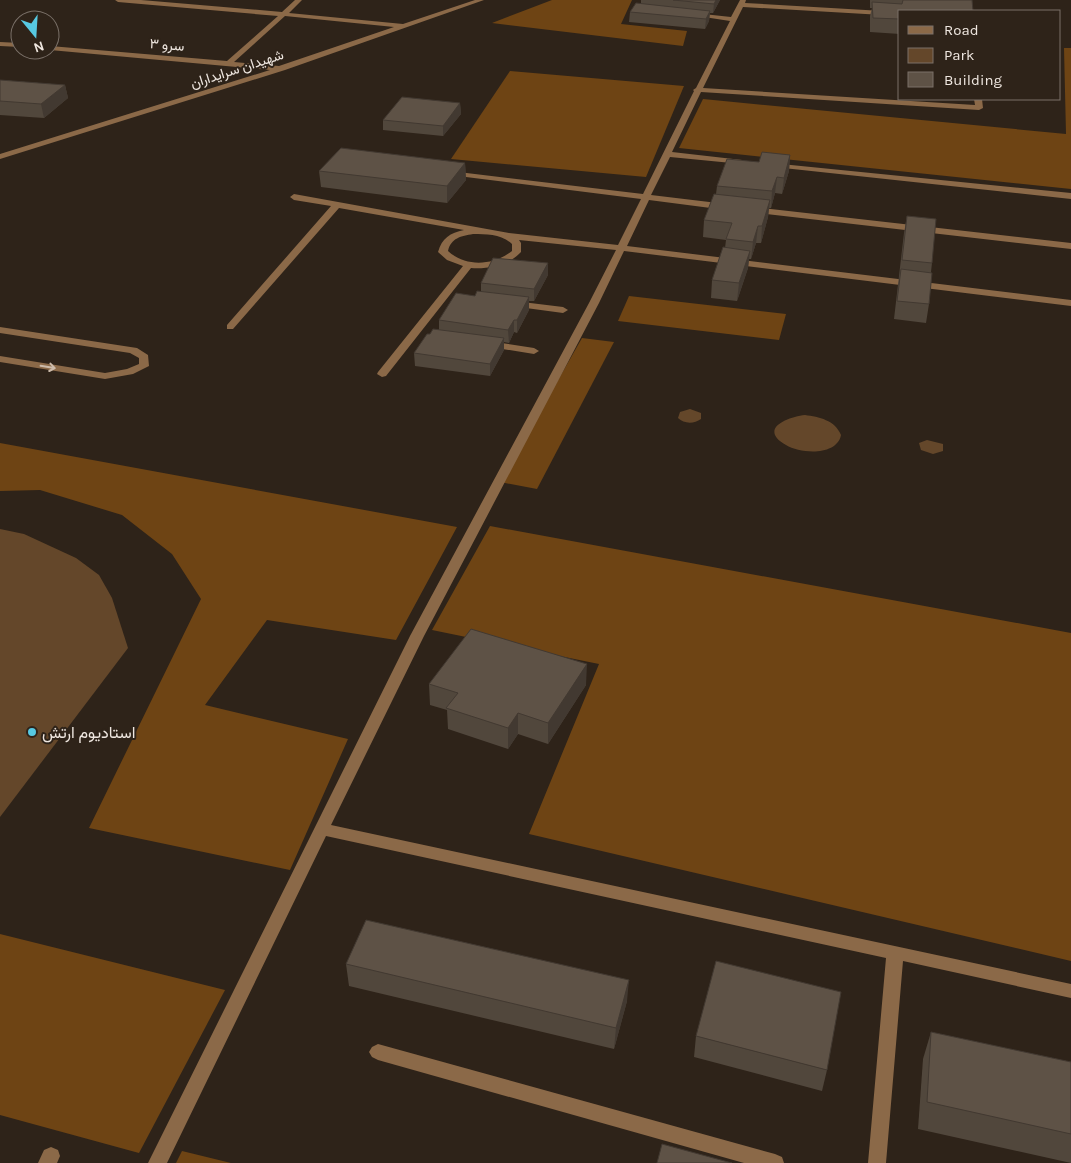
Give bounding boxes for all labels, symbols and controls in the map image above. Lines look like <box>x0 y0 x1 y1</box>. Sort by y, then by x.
north arrow <box>10 10 60 60</box>
legend <box>898 10 1061 100</box>
text: Road <box>944 21 979 39</box>
street label: سرو ۳ <box>149 35 185 55</box>
text: N <box>31 37 46 57</box>
street label: شهیدان سرایداران <box>188 46 286 92</box>
text: Park <box>944 46 974 64</box>
text: Building <box>944 71 1002 89</box>
one-way arrow <box>40 362 56 372</box>
place label: استادیوم ارتش <box>42 723 135 743</box>
marker: استادیوم ارتش <box>26 726 38 738</box>

